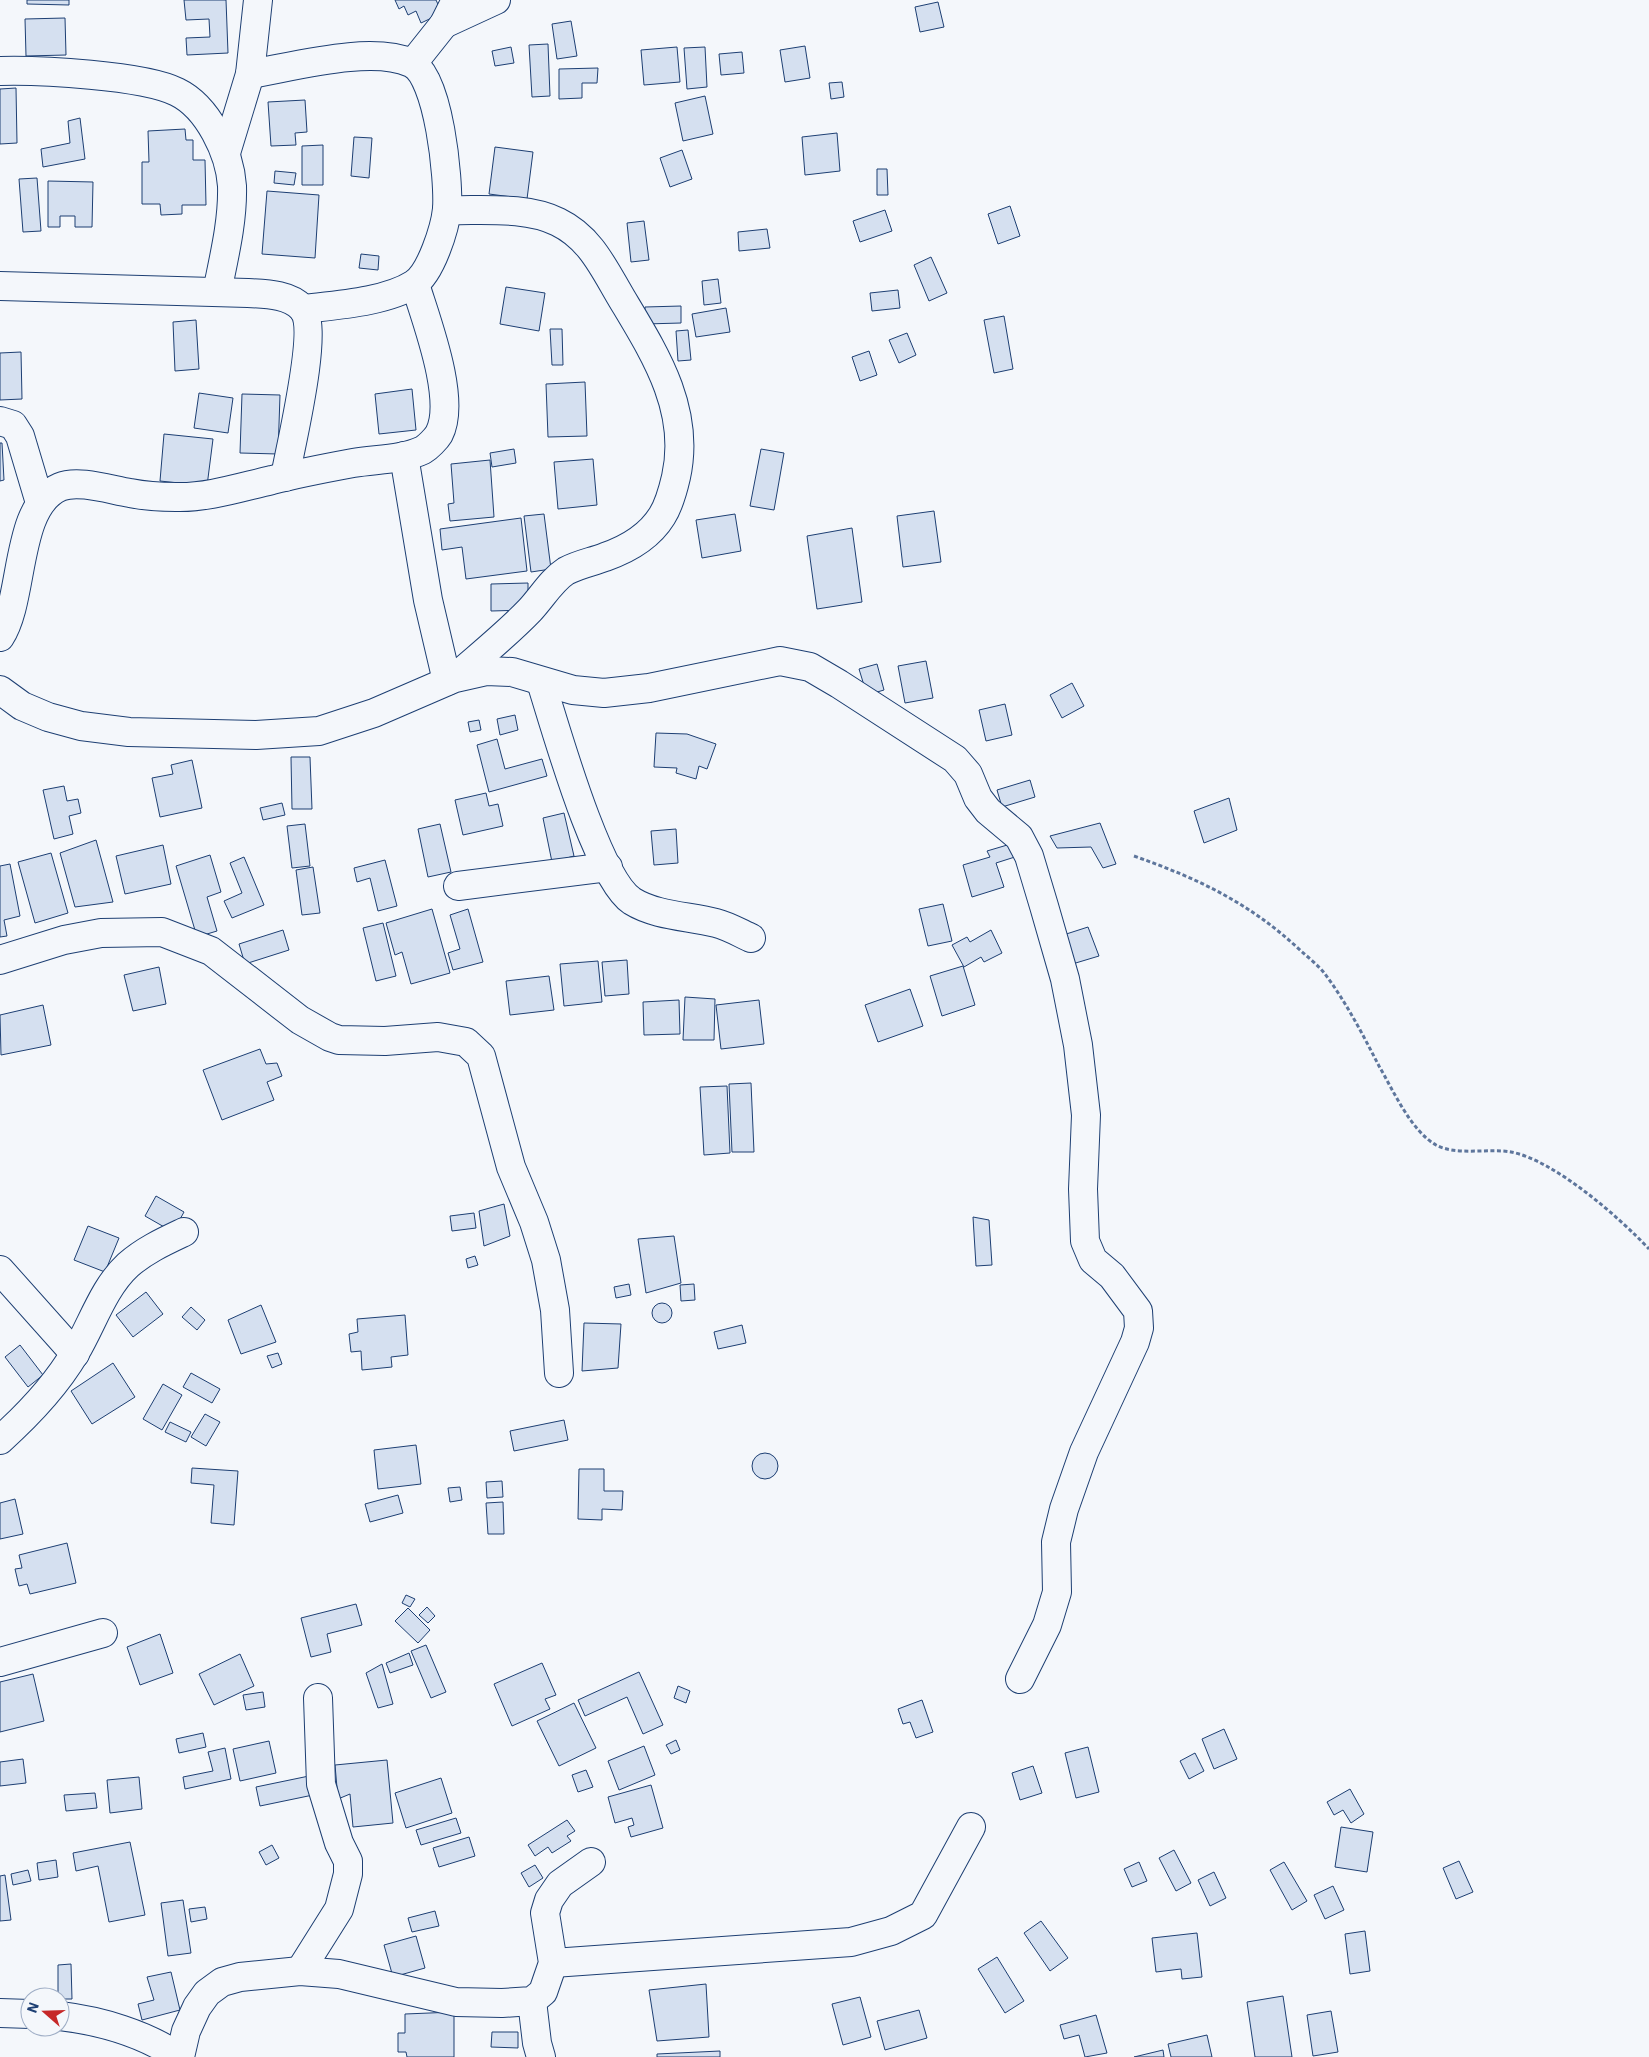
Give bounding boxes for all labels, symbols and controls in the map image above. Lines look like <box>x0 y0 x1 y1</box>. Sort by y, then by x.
north arrow <box>20 1987 70 2037</box>
text: N <box>23 2000 43 2015</box>

